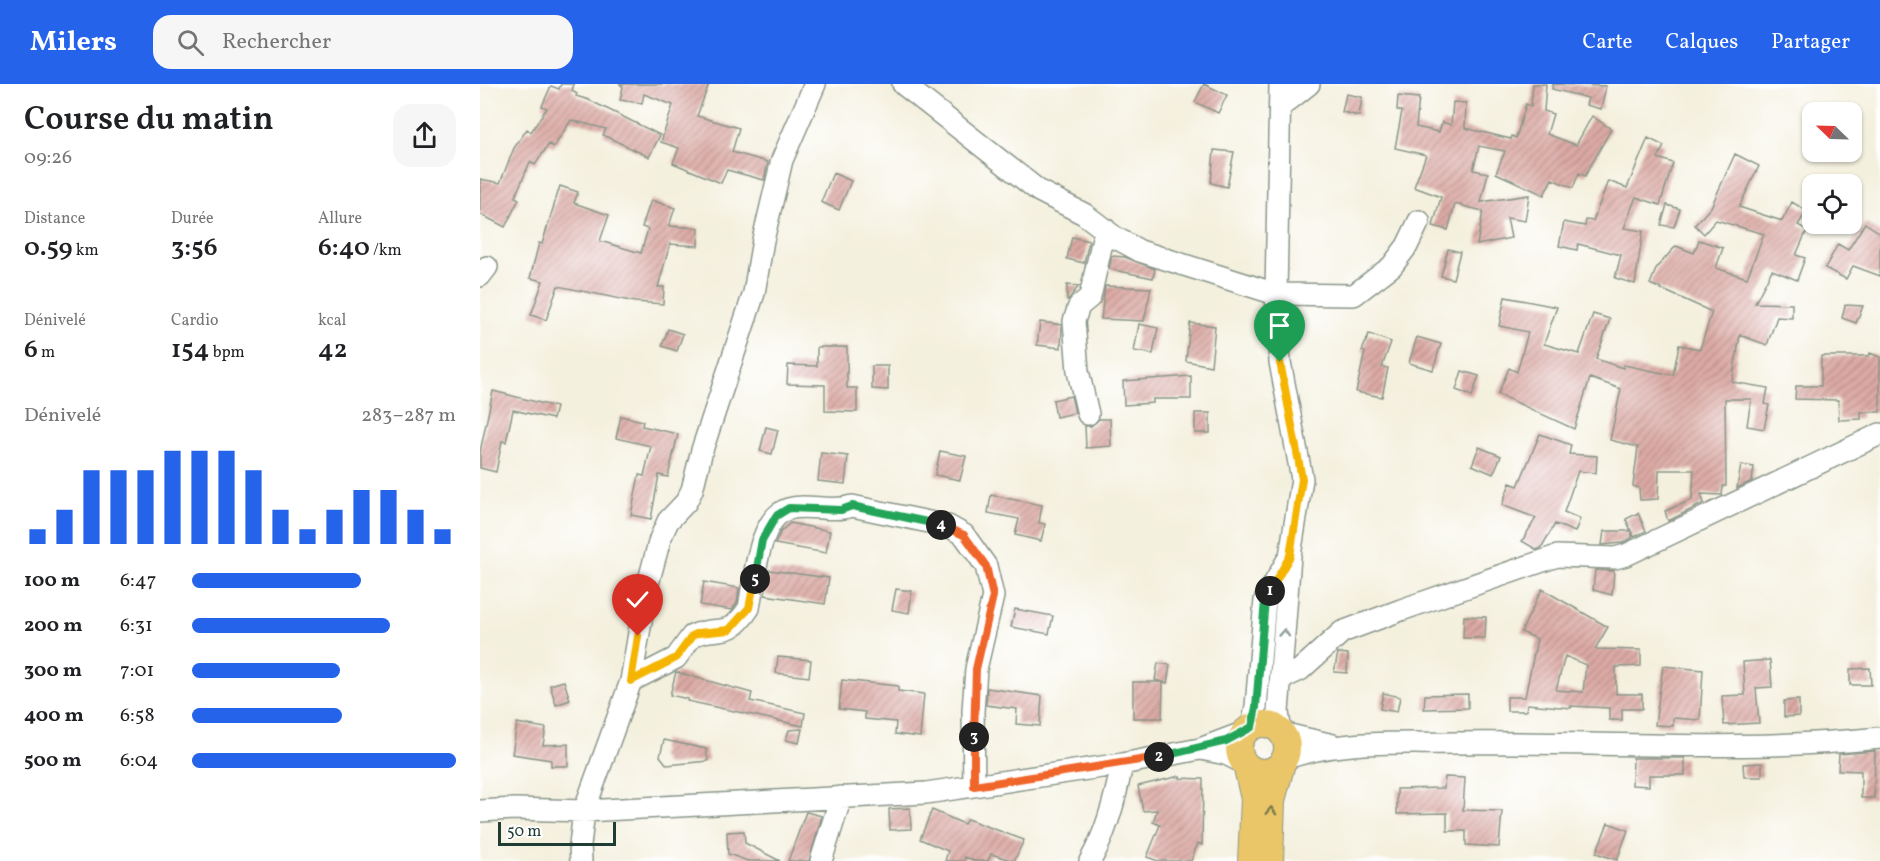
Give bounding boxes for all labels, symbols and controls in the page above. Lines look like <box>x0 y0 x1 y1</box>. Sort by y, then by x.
search box <box>153 15 573 69</box>
text: Milers <box>30 23 117 62</box>
icon: search <box>174 26 207 59</box>
text: Rechercher <box>222 27 331 58</box>
text: Carte <box>1582 28 1633 57</box>
text: Calques <box>1666 28 1738 57</box>
text: Partager <box>1771 28 1850 57</box>
text: Course du matin <box>24 98 274 144</box>
north arrow <box>1802 102 1862 162</box>
map controls <box>1802 102 1862 234</box>
button: share <box>393 104 456 167</box>
text: 09:26 <box>24 144 72 172</box>
button: locate <box>1802 174 1862 234</box>
text: Distance <box>24 208 85 230</box>
text: Durée <box>171 208 214 230</box>
text: Allure <box>318 208 362 230</box>
text: 0.59 <box>24 230 73 266</box>
text: 3:56 <box>171 230 218 266</box>
text: 6:40 <box>318 230 370 266</box>
text: km <box>73 240 99 262</box>
text: /km <box>370 240 402 262</box>
pin <box>1254 300 1305 362</box>
icon: arrive <box>1263 309 1296 342</box>
text: Dénivelé <box>24 310 86 332</box>
text: Cardio <box>171 310 218 332</box>
text: kcal <box>318 310 346 332</box>
text: 6 <box>24 332 38 368</box>
text: 154 <box>171 332 209 368</box>
text: 42 <box>318 332 347 368</box>
text: m <box>38 342 55 364</box>
text: bpm <box>209 342 245 364</box>
text: Dénivelé <box>24 402 101 430</box>
text: 283–287 m <box>361 402 456 430</box>
pin: 4 <box>926 510 956 540</box>
text: 4 <box>936 514 946 536</box>
pin: 5 <box>740 564 770 594</box>
text: 100 m <box>24 567 80 595</box>
text: 6:47 <box>120 567 156 595</box>
text: 5 <box>751 568 759 590</box>
pin <box>612 574 663 636</box>
pin: 1 <box>1255 576 1285 606</box>
text: 1 <box>1267 580 1273 602</box>
icon: check <box>621 583 654 616</box>
text: 200 m <box>24 612 82 640</box>
text: 6:31 <box>120 612 153 640</box>
one-way arrow <box>1277 628 1290 637</box>
text: 300 m <box>24 657 82 685</box>
text: 7:01 <box>120 657 154 685</box>
text: 400 m <box>24 702 84 730</box>
text: 6:58 <box>120 702 155 730</box>
pin: 3 <box>959 722 989 752</box>
text: 3 <box>970 726 978 748</box>
pin: 2 <box>1144 742 1174 772</box>
text: 2 <box>1155 746 1163 768</box>
text: 500 m <box>24 747 82 775</box>
text: 6:04 <box>120 747 158 775</box>
one-way arrow <box>1265 807 1278 816</box>
scale bar <box>498 819 616 846</box>
text: 50 m <box>507 821 541 843</box>

